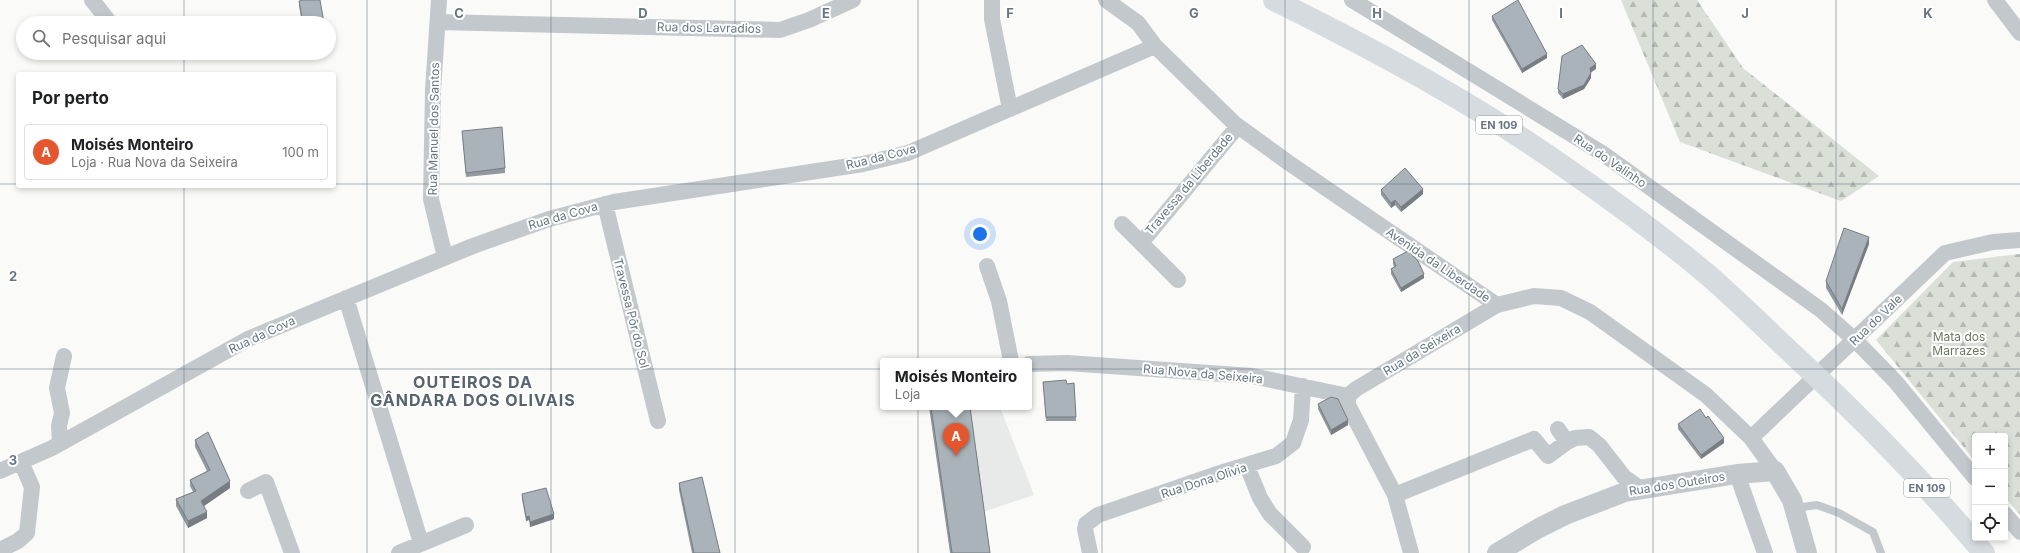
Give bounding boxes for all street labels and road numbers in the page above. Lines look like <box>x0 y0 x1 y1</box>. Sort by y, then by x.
street label: Rua dos Lavradios <box>657 19 761 36</box>
street label: Rua Manuel dos Santos <box>425 62 442 196</box>
road number: EN 109 <box>1476 116 1522 134</box>
street label: Travessa da Liberdade <box>1142 130 1236 238</box>
street label: Rua do Valinho <box>1571 131 1649 190</box>
street label: Rua da Cova <box>844 141 917 172</box>
street label: Rua da Cova <box>526 198 599 233</box>
street label: Avenida da Liberdade <box>1383 224 1493 305</box>
street label: Travessa Pôr do Sol <box>611 256 652 369</box>
street label: Rua do Vale <box>1846 291 1905 348</box>
street label: Rua da Cova <box>226 313 297 356</box>
street label: Rua da Seixeira <box>1380 321 1463 379</box>
street label: Rua Nova da Seixeira <box>1143 361 1264 386</box>
street label: Rua Dona Olivia <box>1159 460 1249 501</box>
street label: Rua dos Outeiros <box>1628 469 1726 499</box>
road number: EN 109 <box>1904 479 1950 497</box>

